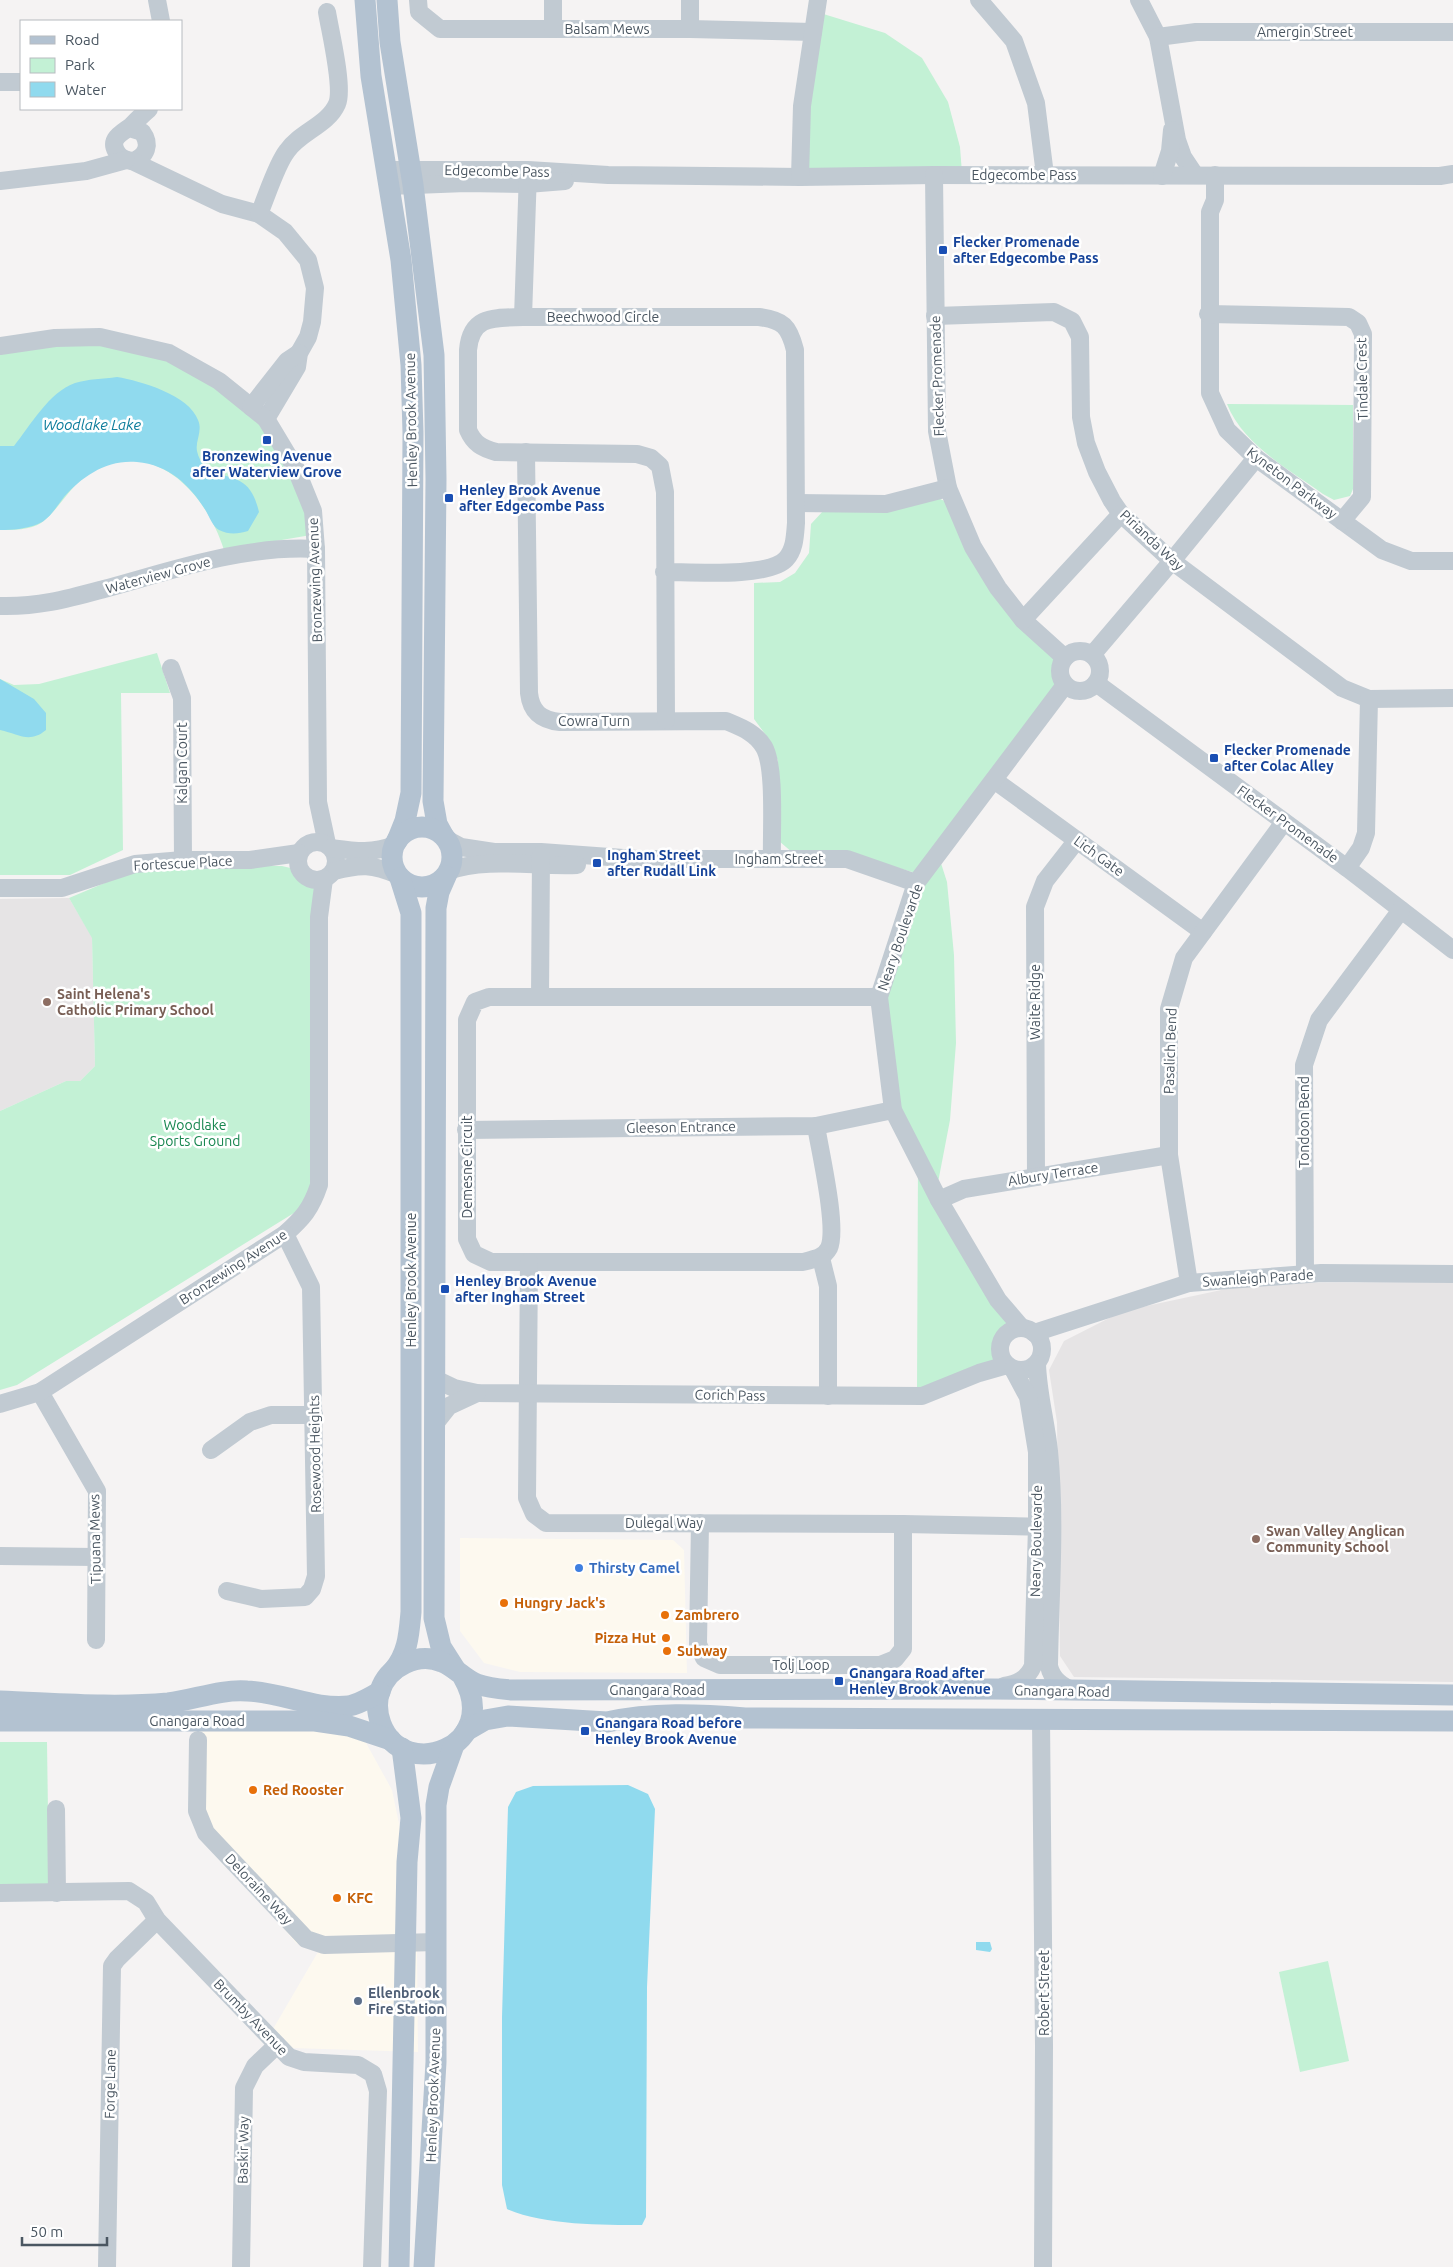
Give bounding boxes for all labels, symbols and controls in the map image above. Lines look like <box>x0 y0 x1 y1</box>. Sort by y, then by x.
legend <box>20 20 182 110</box>
street label: Balsam Mews <box>564 21 650 37</box>
street label: Amergin Street <box>1257 24 1353 40</box>
text: Road <box>65 31 100 48</box>
text: Park <box>65 56 95 73</box>
text: Water <box>65 81 106 98</box>
street label: Edgecombe Pass <box>444 162 550 180</box>
street label: Edgecombe Pass <box>971 167 1077 183</box>
place label: Flecker Promenade after Edgecombe Pass <box>953 234 1099 266</box>
marker: Flecker Promenade after Edgecombe Pass <box>937 244 949 256</box>
street label: Beechwood Circle <box>547 309 659 325</box>
street label: Flecker Promenade <box>927 315 947 437</box>
street label: Tindale Crest <box>1353 337 1371 420</box>
street label: Henley Brook Avenue <box>402 352 420 488</box>
water label: Woodlake Lake <box>43 416 141 433</box>
marker: Bronzewing Avenue after Waterview Grove <box>261 434 273 446</box>
street label: Kyneton Parkway <box>1244 444 1340 522</box>
place label: Bronzewing Avenue after Waterview Grove <box>192 448 342 480</box>
place label: Henley Brook Avenue after Edgecombe Pass <box>459 482 605 514</box>
marker: Henley Brook Avenue after Edgecombe Pass <box>443 492 455 504</box>
street label: Pirianda Way <box>1117 507 1187 574</box>
street label: Bronzewing Avenue <box>305 517 325 643</box>
street label: Waterview Grove <box>104 553 212 597</box>
street label: Cowra Turn <box>558 713 630 729</box>
street label: Kalgan Court <box>174 722 190 804</box>
place label: Flecker Promenade after Colac Alley <box>1224 742 1351 774</box>
marker: Flecker Promenade after Colac Alley <box>1208 752 1220 764</box>
street label: Flecker Promenade <box>1234 782 1342 866</box>
street label: Lich Gate <box>1071 833 1127 879</box>
place label: Ingham Street after Rudall Link <box>607 847 716 879</box>
street label: Ingham Street <box>734 851 824 867</box>
street label: Fortescue Place <box>133 852 233 874</box>
marker: Ingham Street after Rudall Link <box>591 857 603 869</box>
street label: Neary Boulevarde <box>874 881 926 993</box>
street label: Waite Ridge <box>1027 964 1043 1040</box>
place label: Saint Helena's Catholic Primary School <box>57 986 214 1018</box>
marker: Saint Helena's Catholic Primary School <box>41 996 53 1008</box>
street label: Pasalich Bend <box>1160 1008 1180 1094</box>
street label: Tondoon Bend <box>1296 1076 1312 1168</box>
street label: Demesne Circuit <box>459 1115 475 1219</box>
park label: Woodlake Sports Ground <box>150 1117 240 1149</box>
street label: Gleeson Entrance <box>626 1118 736 1136</box>
street label: Albury Terrace <box>1007 1159 1099 1189</box>
street label: Henley Brook Avenue <box>403 1213 419 1347</box>
street label: Bronzewing Avenue <box>176 1226 290 1308</box>
street label: Swanleigh Parade <box>1202 1266 1314 1290</box>
place label: Henley Brook Avenue after Ingham Street <box>455 1273 597 1305</box>
marker: Henley Brook Avenue after Ingham Street <box>439 1283 451 1295</box>
street label: Corich Pass <box>694 1386 766 1404</box>
street label: Rosewood Heights <box>306 1395 324 1513</box>
street label: Neary Boulevarde <box>1027 1485 1045 1597</box>
street label: Tipuana Mews <box>86 1494 104 1584</box>
street label: Dulegal Way <box>625 1515 703 1531</box>
place label: Swan Valley Anglican Community School <box>1266 1523 1405 1555</box>
marker: Swan Valley Anglican Community School <box>1250 1533 1262 1545</box>
place label: Thirsty Camel <box>589 1560 680 1576</box>
marker: Thirsty Camel <box>573 1562 585 1574</box>
place label: Hungry Jack's <box>514 1595 606 1611</box>
marker: Hungry Jack's <box>498 1597 510 1609</box>
place label: Zambrero <box>675 1607 739 1623</box>
marker: Zambrero <box>659 1609 671 1621</box>
place label: Pizza Hut <box>594 1630 656 1646</box>
marker: Pizza Hut <box>660 1632 672 1644</box>
place label: Subway <box>677 1643 728 1659</box>
marker: Subway <box>661 1645 673 1657</box>
street label: Tolj Loop <box>772 1657 830 1673</box>
place label: Gnangara Road after Henley Brook Avenue <box>849 1665 991 1697</box>
marker: Gnangara Road after Henley Brook Avenue <box>833 1675 845 1687</box>
street label: Gnangara Road <box>609 1682 705 1698</box>
street label: Gnangara Road <box>1014 1682 1110 1700</box>
street label: Gnangara Road <box>149 1713 245 1729</box>
place label: Gnangara Road before Henley Brook Avenue <box>595 1715 742 1747</box>
marker: Gnangara Road before Henley Brook Avenue <box>579 1725 591 1737</box>
place label: Red Rooster <box>263 1782 344 1798</box>
marker: Red Rooster <box>247 1784 259 1796</box>
street label: Deloraine Way <box>222 1850 296 1928</box>
place label: KFC <box>347 1890 373 1906</box>
marker: KFC <box>331 1892 343 1904</box>
street label: Robert Street <box>1036 1950 1052 2036</box>
street label: Brumby Avenue <box>211 1976 291 2058</box>
place label: Ellenbrook Fire Station <box>368 1985 445 2017</box>
marker: Ellenbrook Fire Station <box>352 1995 364 2007</box>
street label: Henley Brook Avenue <box>423 2027 443 2163</box>
street label: Forge Lane <box>101 2049 119 2119</box>
street label: Baskir Way <box>234 2116 252 2184</box>
scale bar <box>22 2214 108 2246</box>
text: 50 m <box>30 2223 63 2240</box>

